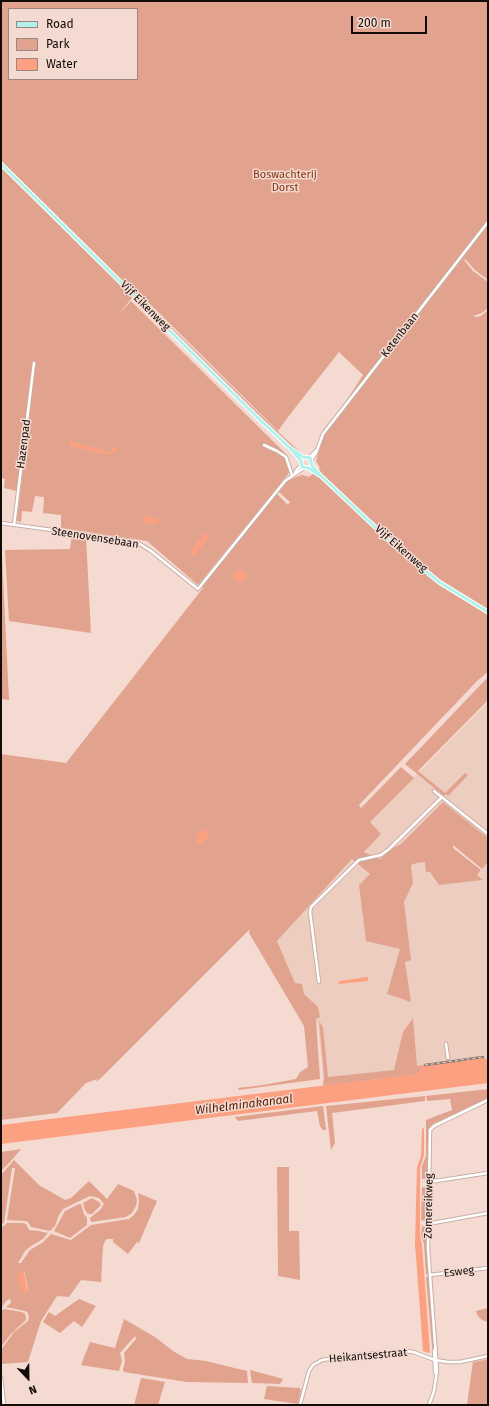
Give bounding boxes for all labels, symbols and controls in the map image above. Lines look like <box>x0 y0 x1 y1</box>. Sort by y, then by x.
legend <box>8 8 138 80</box>
scale bar <box>353 8 429 34</box>
text: 200 m <box>358 16 391 30</box>
text: Road <box>46 17 74 31</box>
text: Park <box>46 37 70 51</box>
text: Water <box>46 57 77 71</box>
park label: Boswachterij Dorst <box>253 168 317 194</box>
street label: Vijf Eikenweg <box>117 278 173 334</box>
street label: Ketenbaan <box>378 310 422 360</box>
street label: Hazenpad <box>14 419 34 469</box>
street label: Vijf Eikenweg <box>372 523 430 575</box>
street label: Steenovensebaan <box>50 525 140 551</box>
water label: Wilhelminakanaal <box>194 1092 294 1118</box>
street label: Zomereikweg <box>422 1173 436 1239</box>
street label: Esweg <box>443 1264 475 1280</box>
street label: Heikantsestraat <box>328 1346 408 1366</box>
north arrow <box>8 1358 48 1398</box>
text: N <box>27 1382 39 1397</box>

